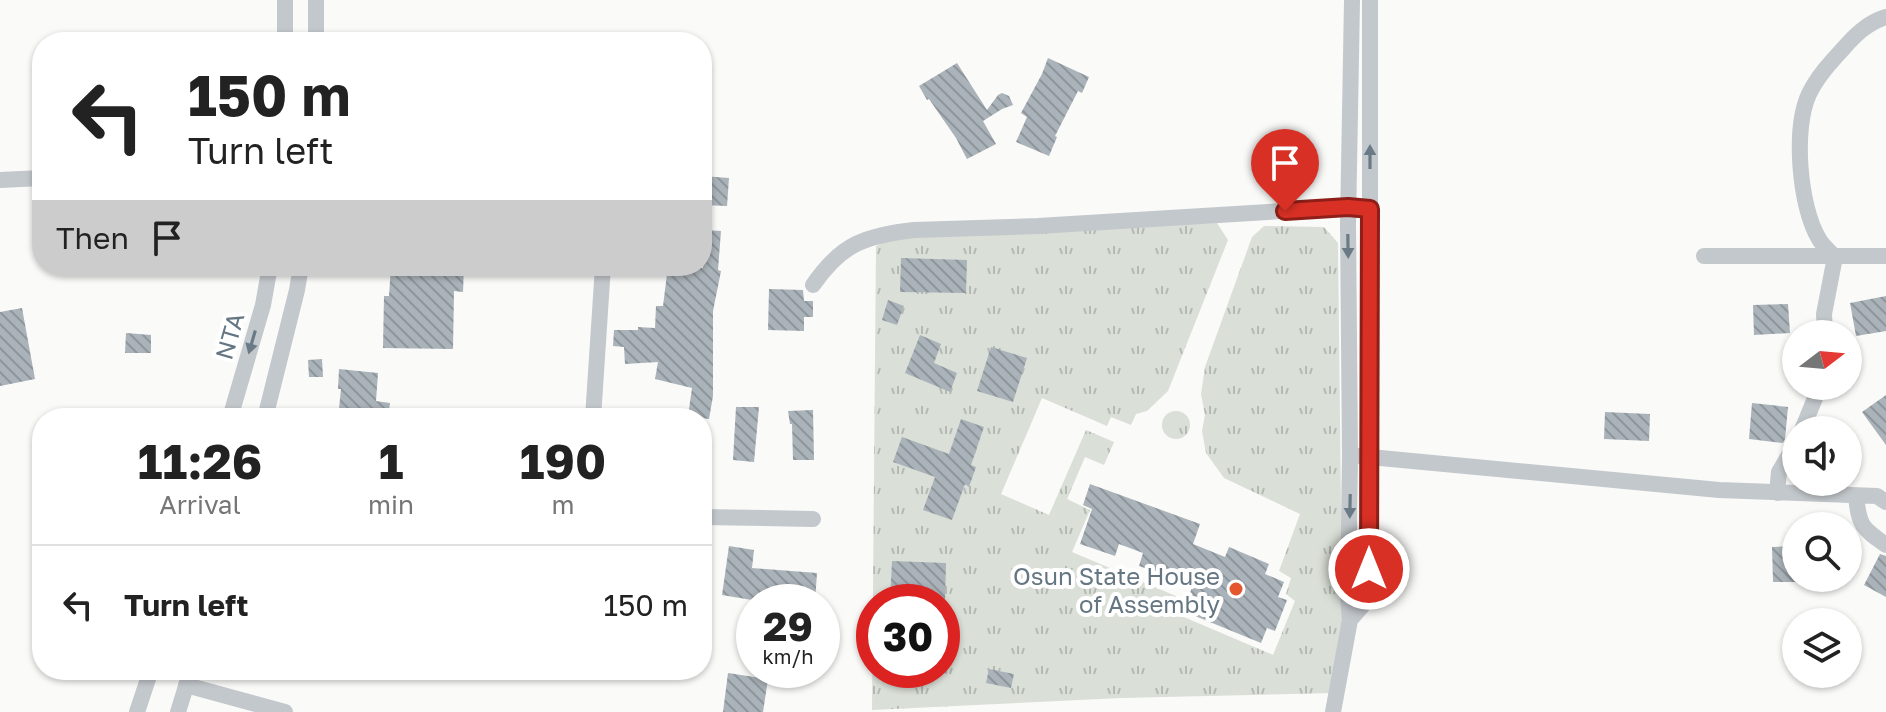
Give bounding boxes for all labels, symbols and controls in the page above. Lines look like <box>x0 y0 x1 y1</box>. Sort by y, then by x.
text: 150 m <box>188 61 350 128</box>
icon: left <box>56 64 160 168</box>
text: Turn left <box>188 129 334 172</box>
pin <box>1251 129 1319 211</box>
icon: arrive <box>1263 141 1307 185</box>
one-way arrow <box>1364 144 1376 169</box>
icon: arrive <box>145 216 189 260</box>
text: Then <box>56 220 129 256</box>
one-way arrow <box>1342 234 1354 259</box>
street label: NTA <box>209 309 249 363</box>
north arrow <box>1782 320 1862 400</box>
map controls <box>1782 320 1862 688</box>
one-way arrow <box>245 330 258 354</box>
button: sound <box>1782 416 1862 496</box>
text: 11:26 <box>138 432 262 490</box>
text: 1 <box>379 432 403 490</box>
text: 190 <box>520 432 606 490</box>
text: Arrival <box>159 489 241 520</box>
text: min <box>368 489 414 520</box>
text: m <box>552 489 575 520</box>
one-way arrow <box>1343 494 1356 519</box>
button: search <box>1782 512 1862 592</box>
position arrow <box>1327 527 1411 611</box>
place label: Osun State House of Assembly <box>1013 561 1220 618</box>
marker: Osun State House of Assembly <box>1227 580 1245 598</box>
icon: left <box>56 583 100 627</box>
speed limit sign: 30 <box>856 584 960 688</box>
text: Turn left <box>124 587 249 623</box>
text: 150 m <box>603 587 688 623</box>
text: 29 <box>763 602 813 650</box>
button: layers <box>1782 608 1862 688</box>
text: km/h <box>763 644 813 668</box>

